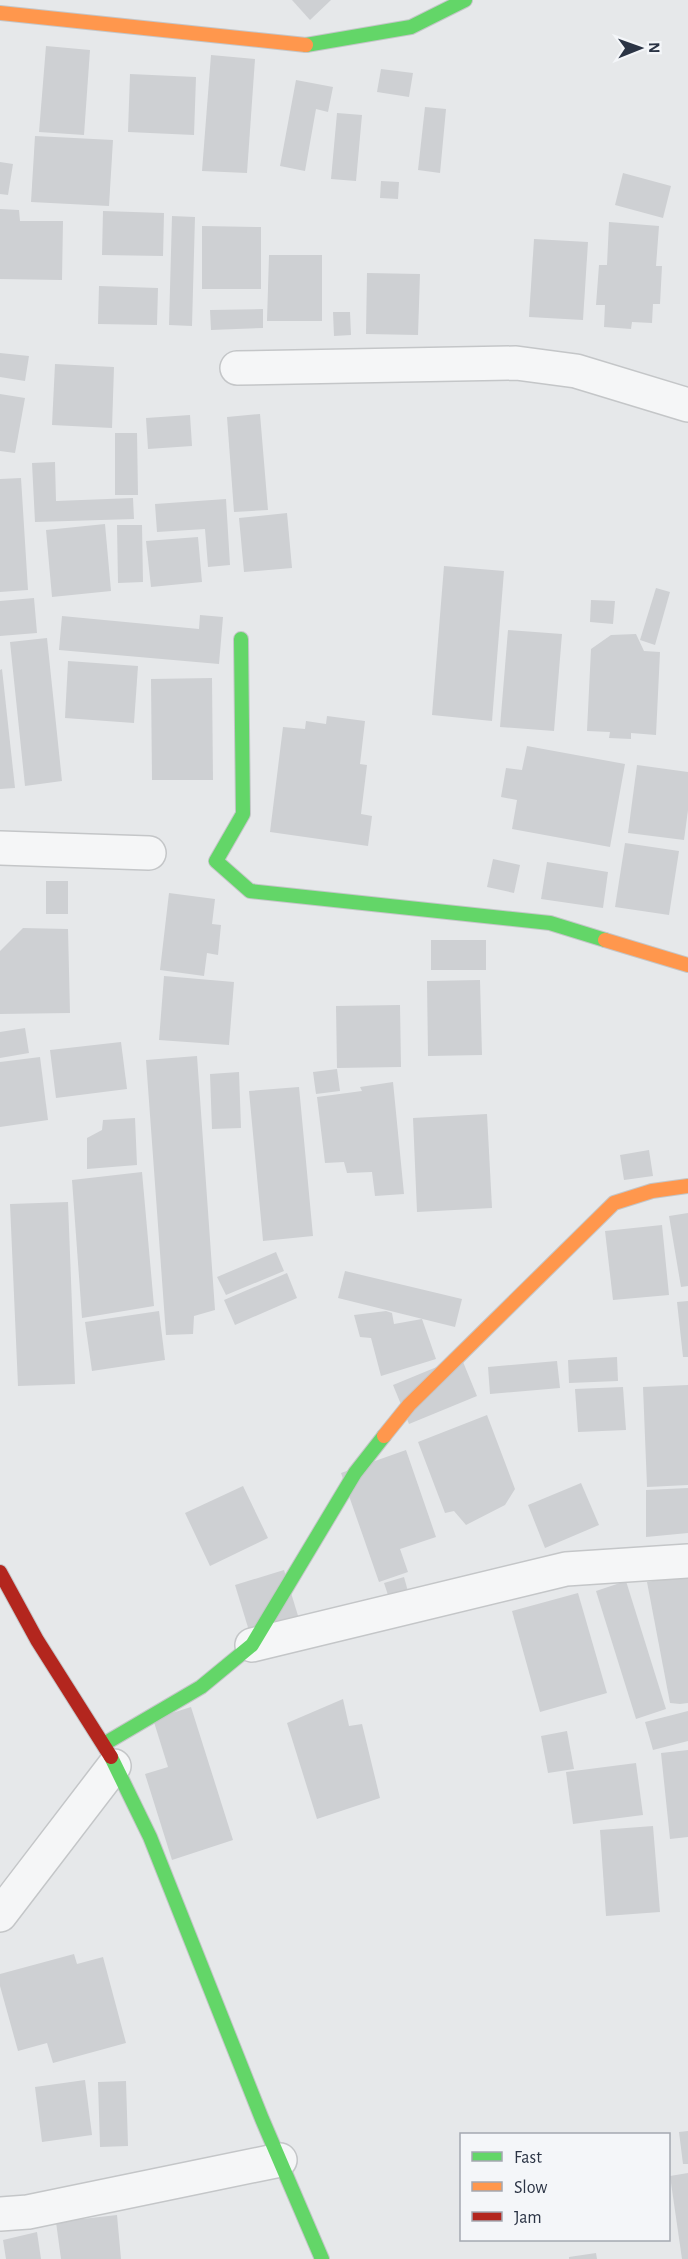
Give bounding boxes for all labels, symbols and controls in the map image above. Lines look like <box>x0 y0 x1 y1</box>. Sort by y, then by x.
north arrow <box>610 18 670 78</box>
text: N <box>646 42 662 53</box>
legend <box>460 2133 670 2241</box>
text: Fast <box>514 2149 542 2167</box>
text: Slow <box>514 2179 547 2197</box>
text: Jam <box>514 2209 542 2227</box>

